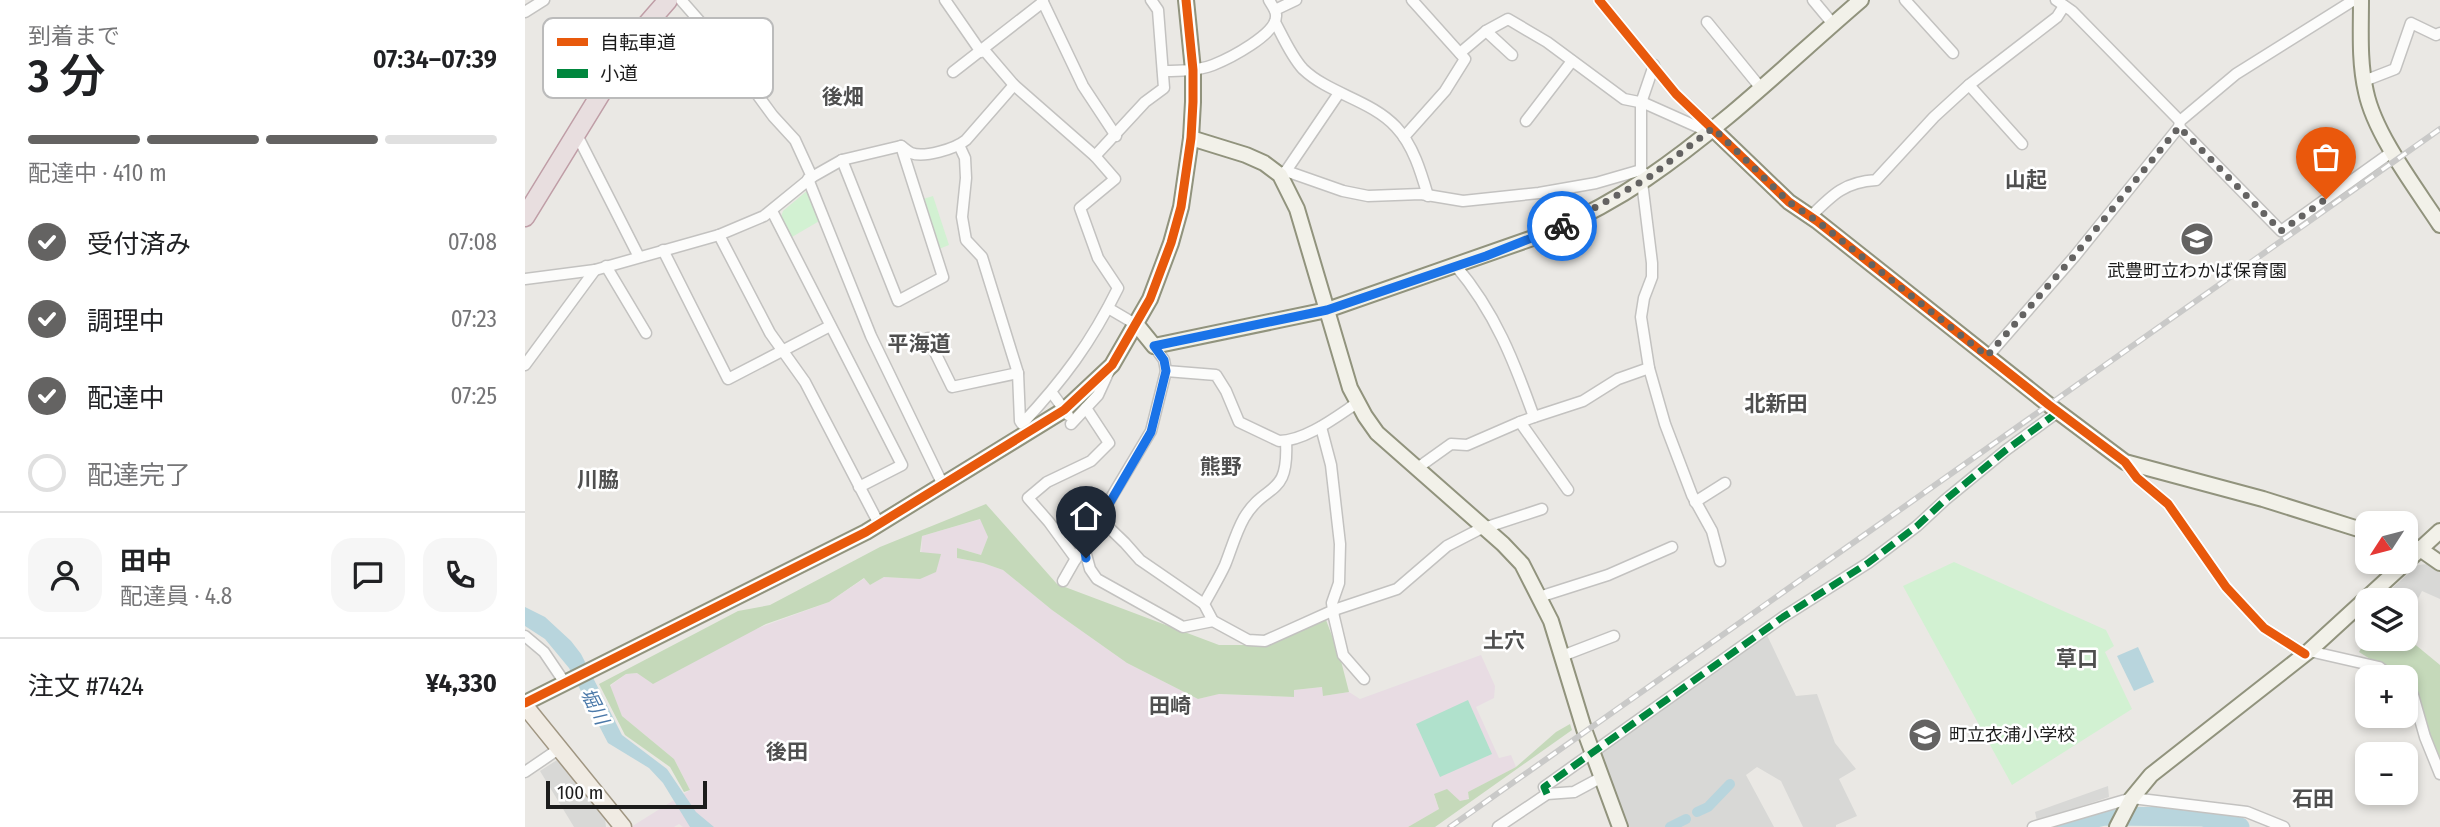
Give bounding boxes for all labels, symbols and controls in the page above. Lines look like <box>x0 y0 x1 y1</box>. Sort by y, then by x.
legend <box>543 18 773 98</box>
text: 到着まで <box>28 22 120 50</box>
text: 自転車道 <box>600 31 676 54</box>
text: 07:34–07:39 <box>373 44 497 75</box>
text: 3 分 <box>28 49 105 104</box>
text: 小道 <box>600 62 638 85</box>
district label: 後畑 <box>822 84 864 110</box>
pin <box>2296 127 2356 199</box>
icon: bag <box>2307 138 2345 176</box>
text: 配達中 · 410 m <box>28 159 167 187</box>
district label: 山起 <box>2005 167 2047 193</box>
courier <box>1527 191 1597 261</box>
icon: bike <box>1543 207 1581 245</box>
school or university icon: 武豊町立わかば保育園 <box>2178 220 2216 258</box>
icon: check <box>28 223 66 261</box>
text: 07:08 <box>448 228 497 256</box>
text: 受付済み <box>87 229 191 260</box>
place label: 武豊町立わかば保育園 <box>2107 260 2287 282</box>
icon: check <box>28 300 66 338</box>
text: 07:23 <box>451 305 497 333</box>
text: 調理中 <box>87 306 165 337</box>
district label: 平海道 <box>888 331 951 357</box>
icon: check <box>28 377 66 415</box>
text: 07:25 <box>451 382 497 410</box>
text: 配達中 <box>87 383 165 414</box>
district label: 北新田 <box>1745 391 1808 417</box>
district label: 熊野 <box>1200 454 1242 480</box>
text: 配達完了 <box>87 460 191 491</box>
district label: 川脇 <box>577 467 619 493</box>
pin <box>1056 486 1116 558</box>
icon: home <box>1067 497 1105 535</box>
north arrow <box>2355 511 2419 574</box>
map controls <box>2355 511 2418 805</box>
button: person <box>28 538 102 612</box>
button: chat <box>331 538 405 612</box>
button: phone <box>423 538 497 612</box>
text: 田中 <box>120 546 172 577</box>
text: 配達員 · 4.8 <box>120 582 232 610</box>
button: layers <box>2355 588 2418 651</box>
district label: 土穴 <box>1483 628 1525 654</box>
district label: 草口 <box>2056 646 2098 672</box>
button: + <box>2355 665 2418 728</box>
text: ¥4,330 <box>426 668 497 699</box>
text: 注文 #7424 <box>28 671 144 702</box>
water label: 堀川 <box>576 684 614 730</box>
district label: 田崎 <box>1149 693 1191 719</box>
school or university icon: 町立衣浦小学校 <box>1906 716 1944 754</box>
place label: 町立衣浦小学校 <box>1949 724 2075 746</box>
district label: 後田 <box>766 739 808 765</box>
button: − <box>2355 742 2418 805</box>
scale bar <box>546 778 707 810</box>
text: 100 m <box>557 781 603 804</box>
district label: 石田 <box>2292 786 2334 812</box>

